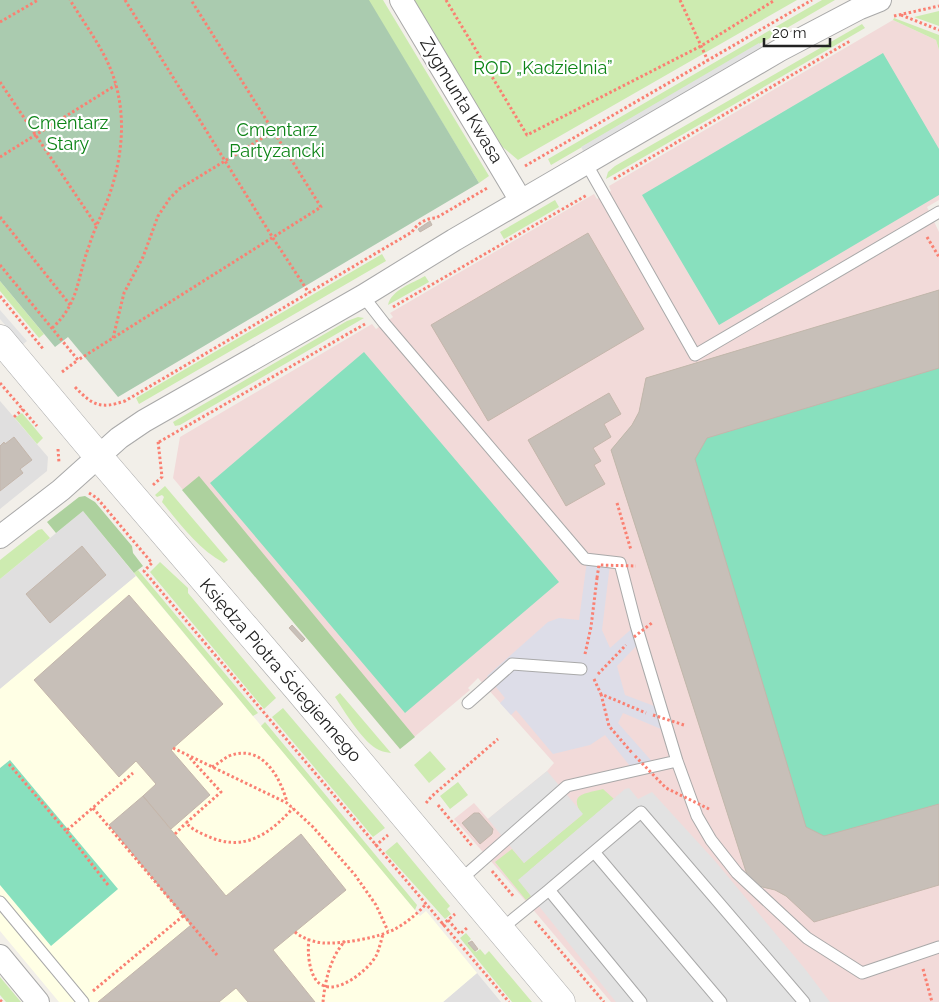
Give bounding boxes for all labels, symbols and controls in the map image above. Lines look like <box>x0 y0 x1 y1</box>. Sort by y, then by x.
scale bar <box>764 15 830 47</box>
text: 20 m <box>772 24 807 42</box>
street label: Zygmunta Kwasa <box>416 33 508 167</box>
park label: ROD „Kadzielnia” <box>473 57 613 78</box>
park label: Cmentarz Stary <box>28 112 109 154</box>
park label: Cmentarz Partyzancki <box>229 119 325 161</box>
street label: Księdza Piotra Ściegiennego <box>196 573 367 766</box>

